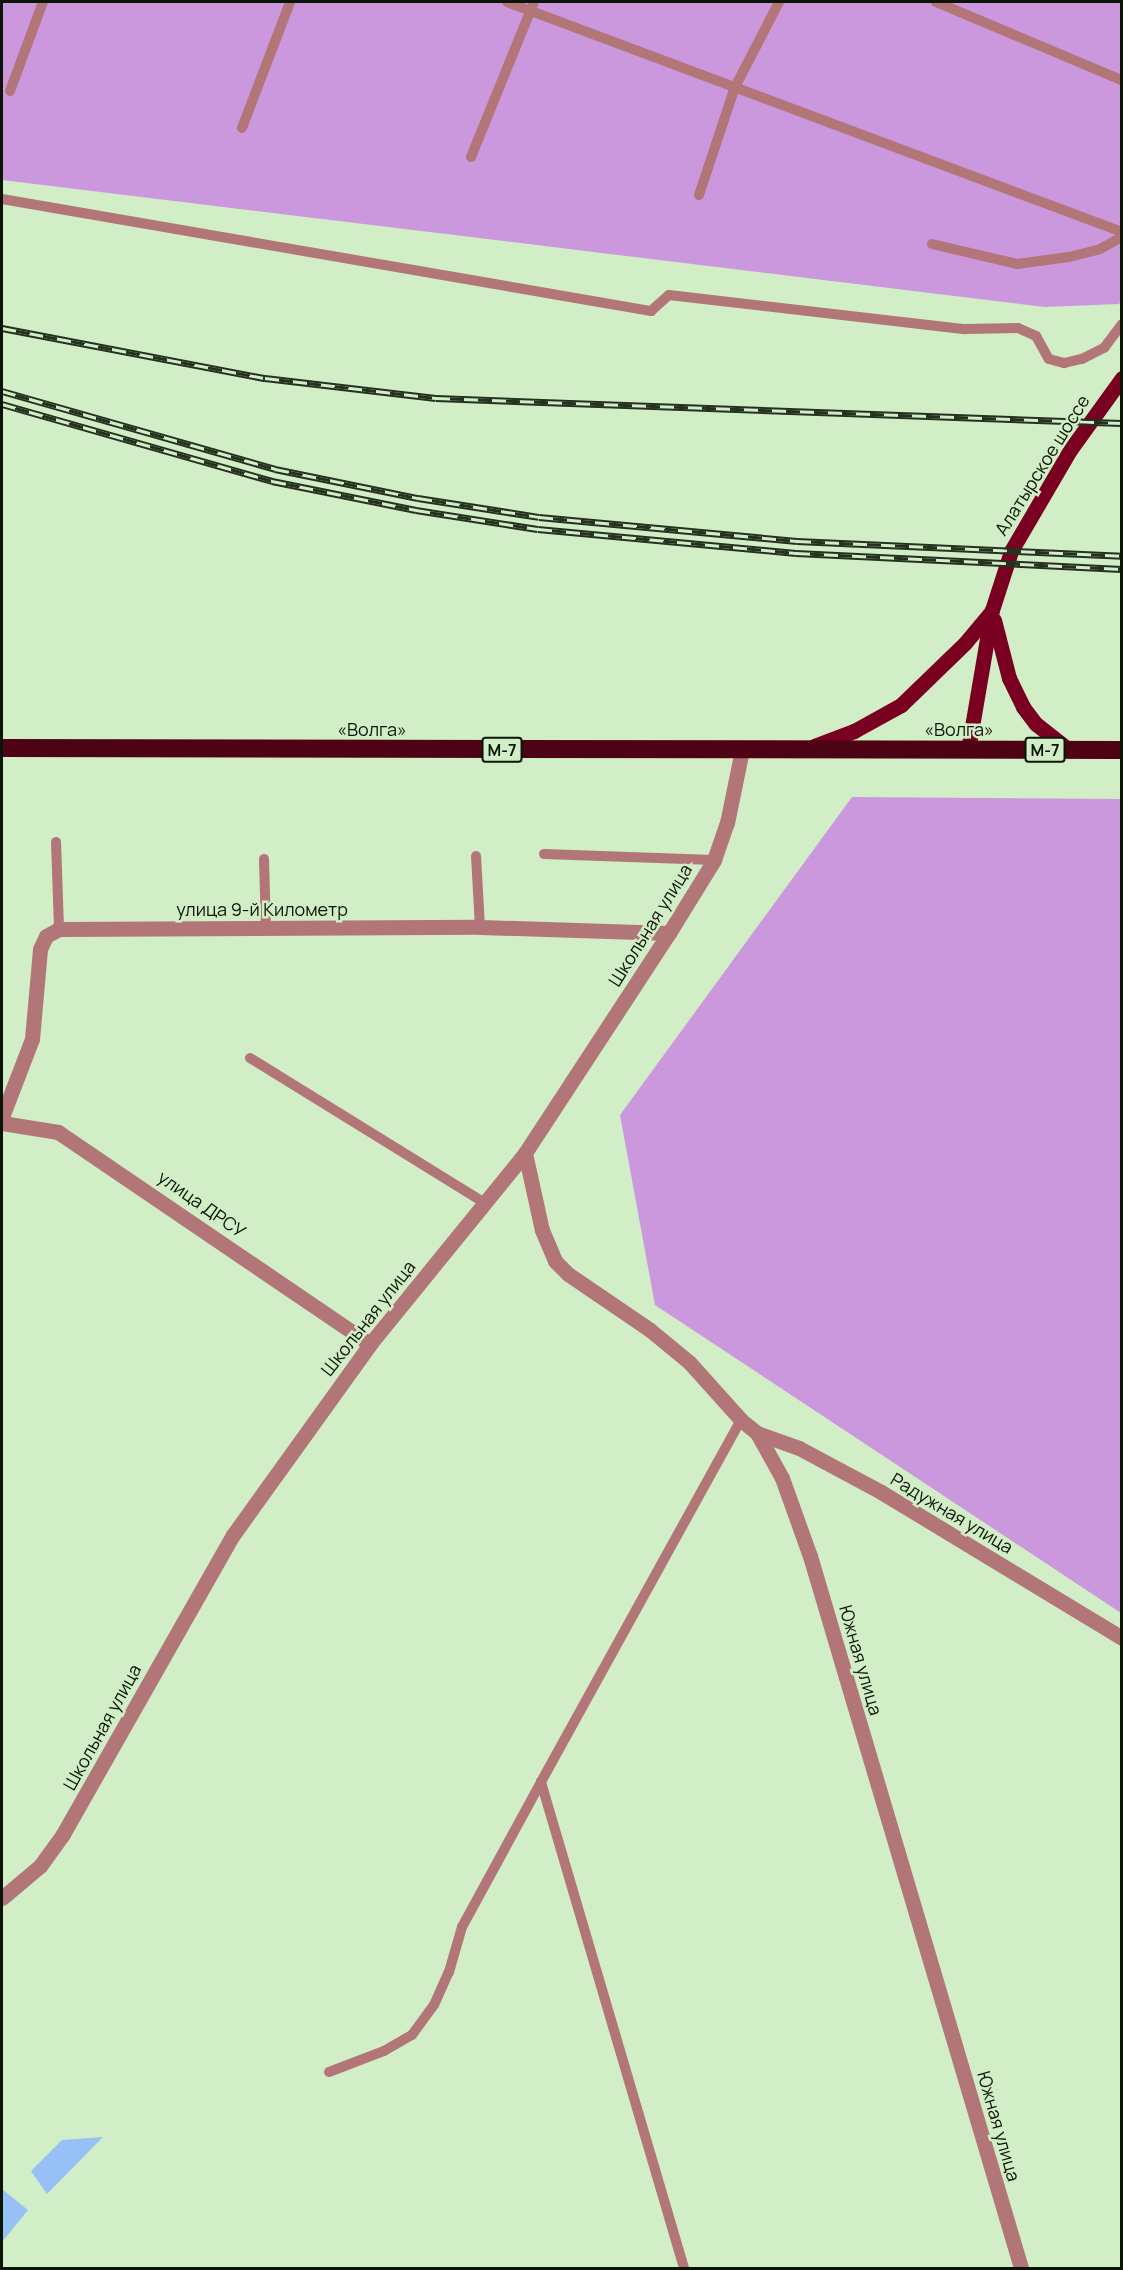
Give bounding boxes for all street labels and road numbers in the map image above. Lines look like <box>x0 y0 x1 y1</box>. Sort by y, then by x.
street label: Алатырское шоссе <box>990 391 1094 539</box>
street label: «Волга» <box>337 718 407 740</box>
street label: «Волга» <box>924 718 994 740</box>
road number: М-7 <box>481 737 523 763</box>
road number: М-7 <box>1024 737 1066 763</box>
street label: Школьная улица <box>604 860 696 990</box>
street label: улица 9-й Километр <box>176 898 348 920</box>
street label: улица ДРСУ <box>154 1166 250 1242</box>
street label: Школьная улица <box>316 1256 420 1380</box>
street label: Радужная улица <box>887 1468 1017 1558</box>
street label: Южная улица <box>835 1602 887 1718</box>
street label: Школьная улица <box>59 1660 145 1794</box>
street label: Южная улица <box>973 2068 1025 2184</box>

